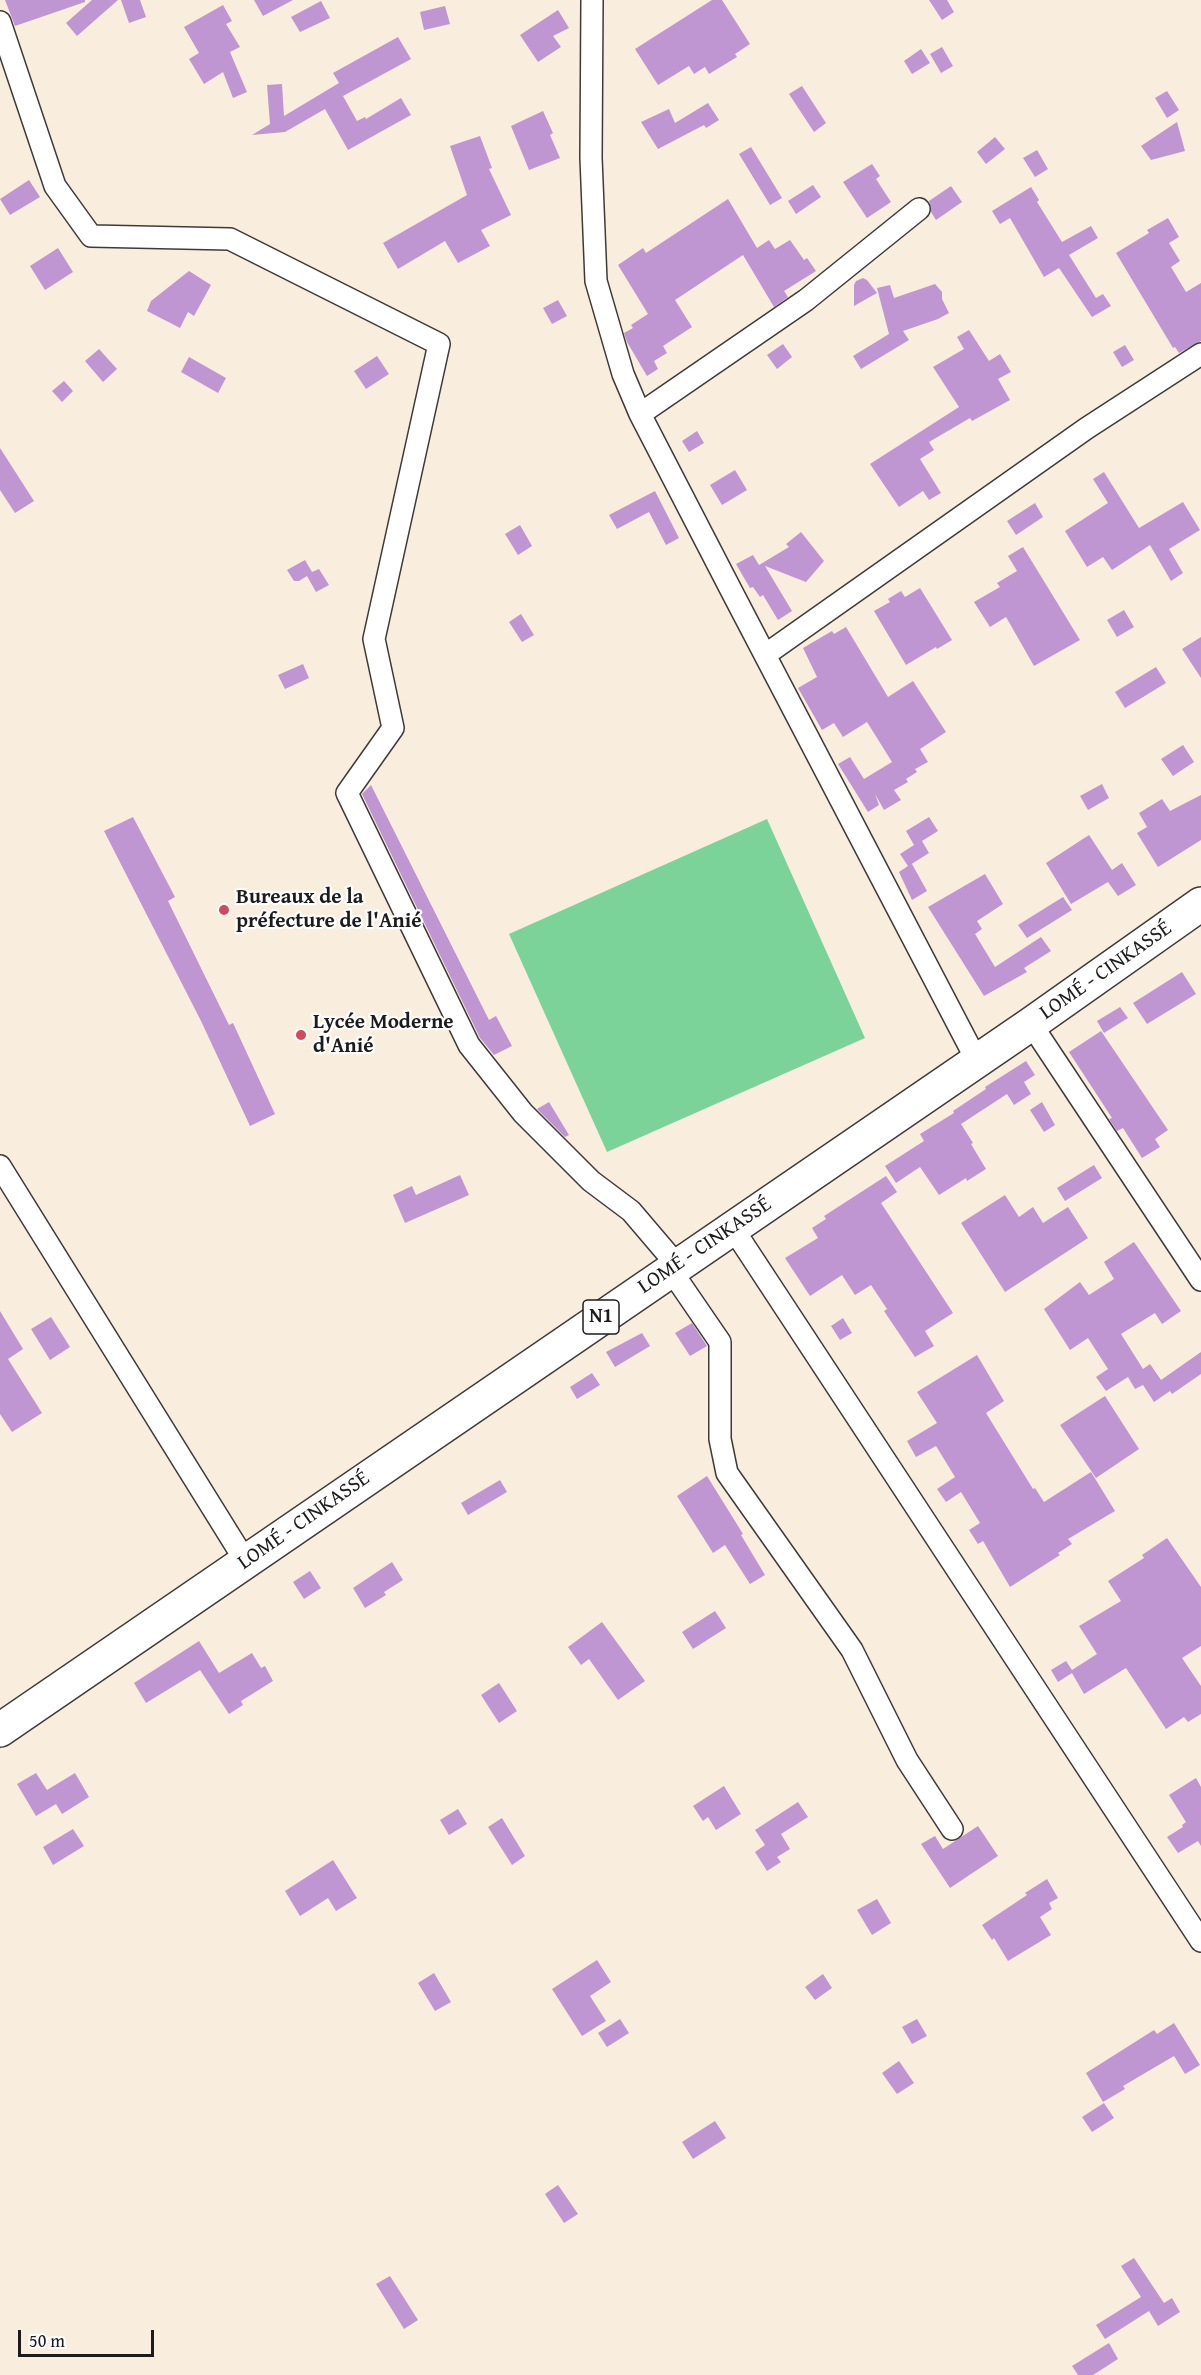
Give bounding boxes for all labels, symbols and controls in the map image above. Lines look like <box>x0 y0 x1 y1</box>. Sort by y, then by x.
place label: Bureaux de la préfecture de l'Anié <box>236 885 422 935</box>
marker: Bureaux de la préfecture de l'Anié <box>217 903 231 917</box>
street label: LOMÉ - CINKASSÉ <box>1035 916 1177 1026</box>
place label: Lycée Moderne d'Anié <box>313 1010 454 1060</box>
marker: Lycée Moderne d'Anié <box>294 1028 308 1042</box>
street label: LOMÉ - CINKASSÉ <box>634 1192 776 1300</box>
road number: N1 <box>583 1300 619 1334</box>
street label: LOMÉ - CINKASSÉ <box>233 1466 375 1576</box>
scale bar <box>21 2318 158 2356</box>
text: 50 m <box>29 2327 65 2354</box>

